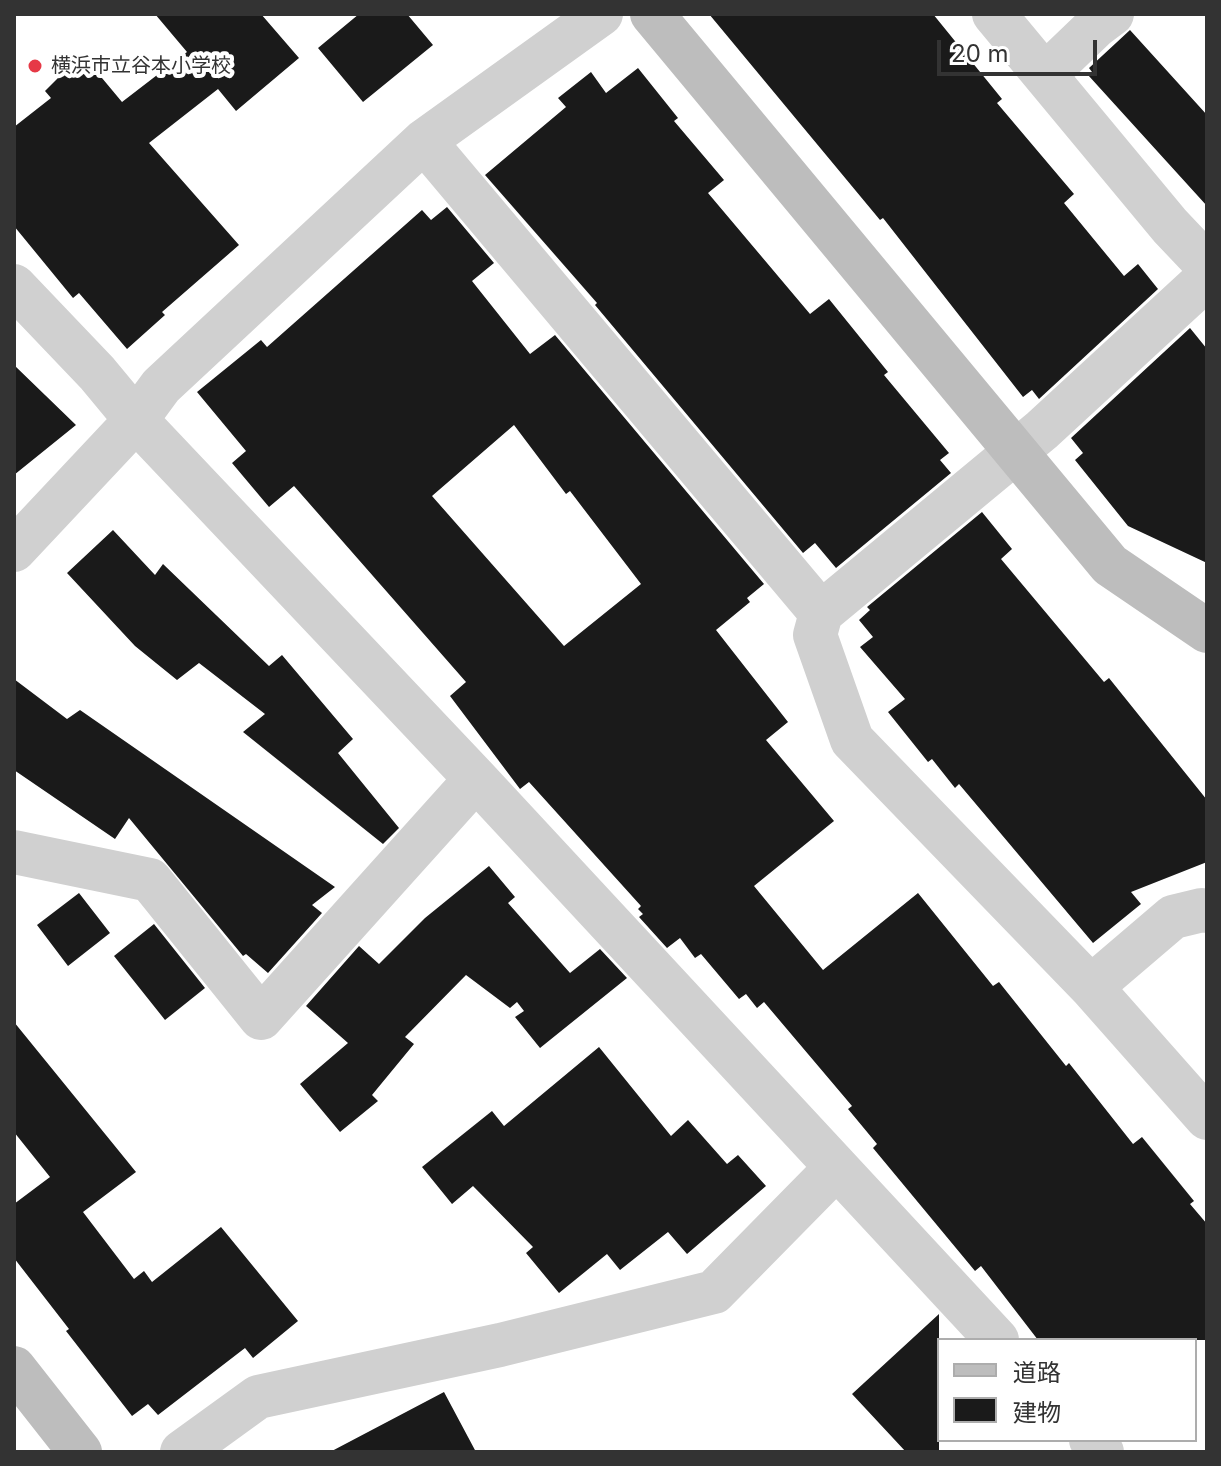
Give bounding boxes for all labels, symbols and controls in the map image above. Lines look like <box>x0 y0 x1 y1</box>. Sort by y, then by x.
scale bar <box>941 24 1101 74</box>
text: 20 m <box>951 39 1009 68</box>
place label: 横浜市立谷本小学校 <box>51 54 231 78</box>
marker: 横浜市立谷本小学校 <box>26 57 44 75</box>
legend <box>937 1338 1197 1442</box>
text: 道路 <box>1013 1358 1061 1387</box>
text: 建物 <box>1013 1398 1061 1427</box>

